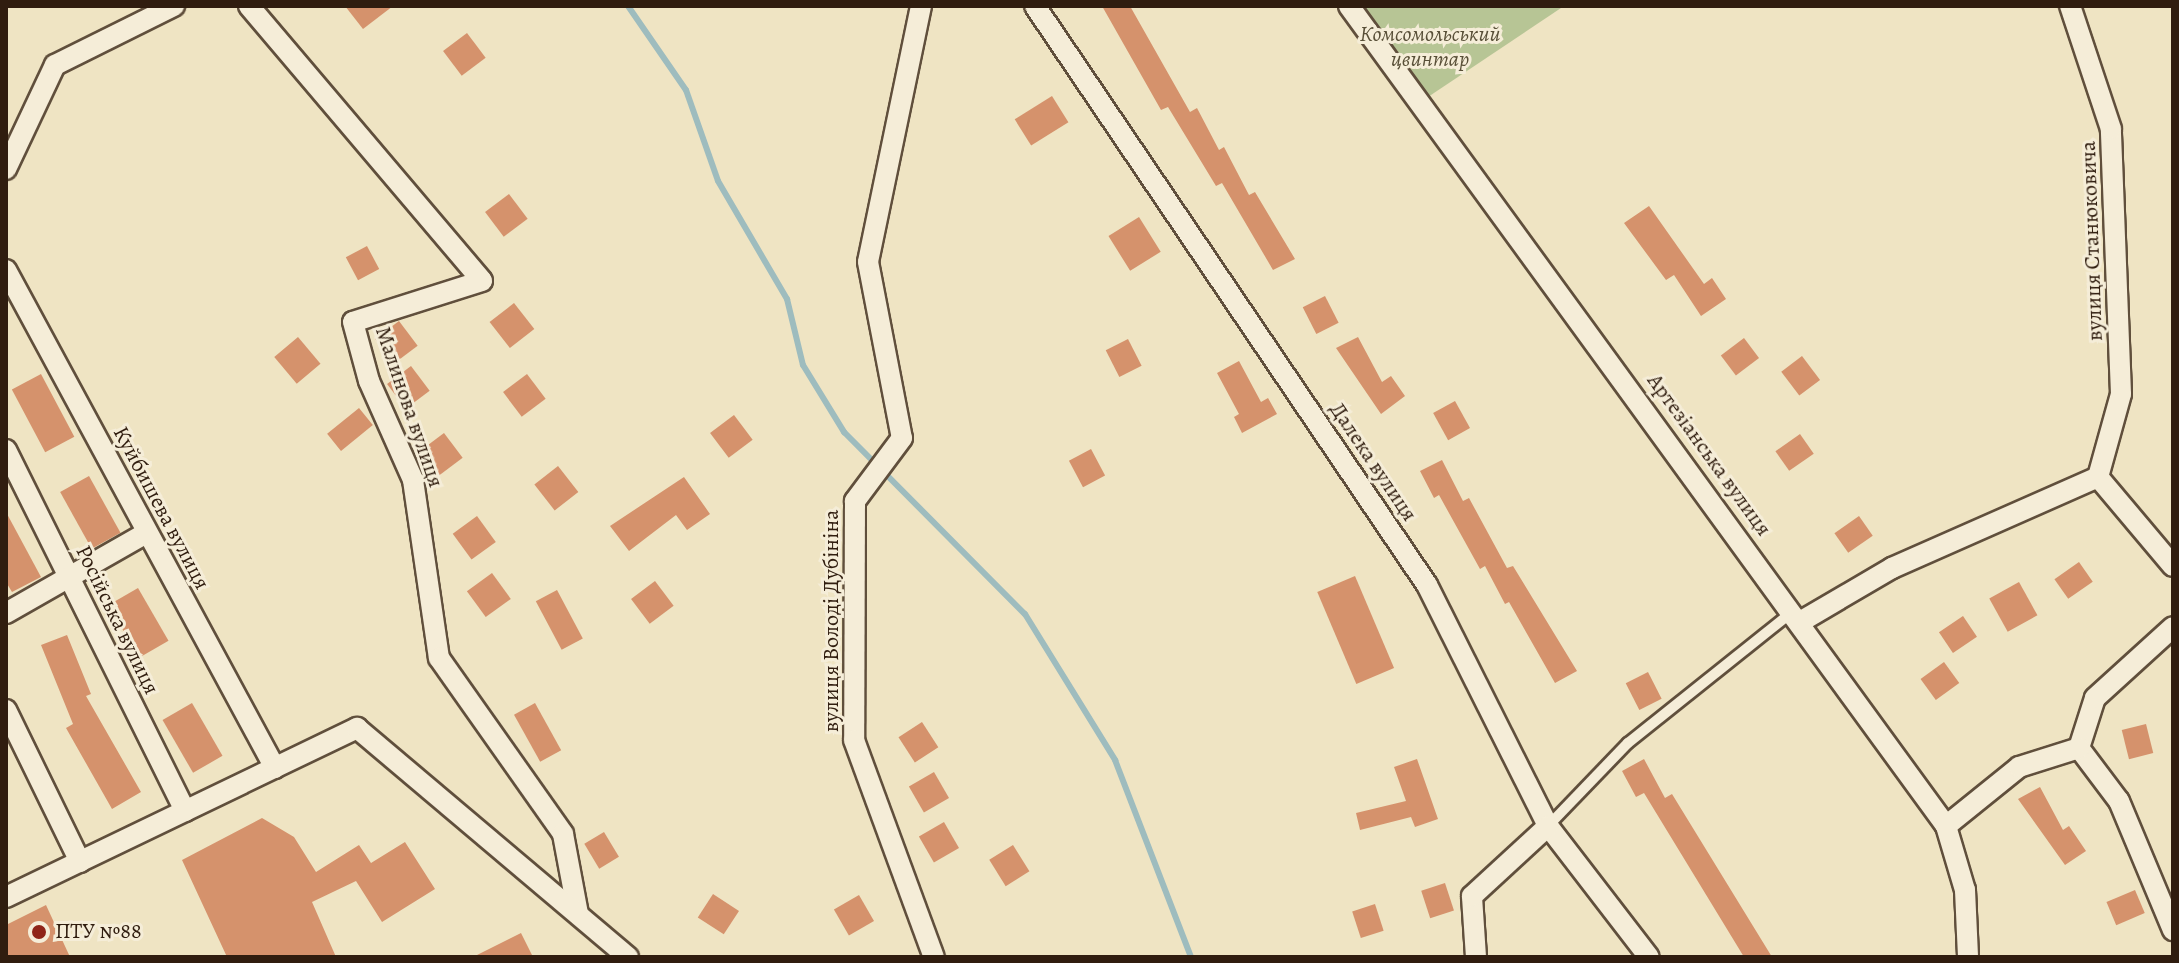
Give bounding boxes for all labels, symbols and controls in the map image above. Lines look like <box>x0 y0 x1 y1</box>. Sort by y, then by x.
park label: Комсомольський цвинтар <box>1360 21 1500 72</box>
street label: вулиця Станюковича <box>2075 141 2109 341</box>
street label: Малинова вулиця <box>369 323 449 491</box>
street label: Артезіанська вулиця <box>1641 369 1777 541</box>
street label: Далека вулиця <box>1324 398 1422 526</box>
street label: Куйбишева вулиця <box>107 422 215 594</box>
street label: вулиця Володі Дубініна <box>819 510 845 732</box>
street label: Російська вулиця <box>69 541 165 699</box>
place label: ПТУ №88 <box>55 919 142 945</box>
marker: ПТУ №88 <box>30 923 48 941</box>

